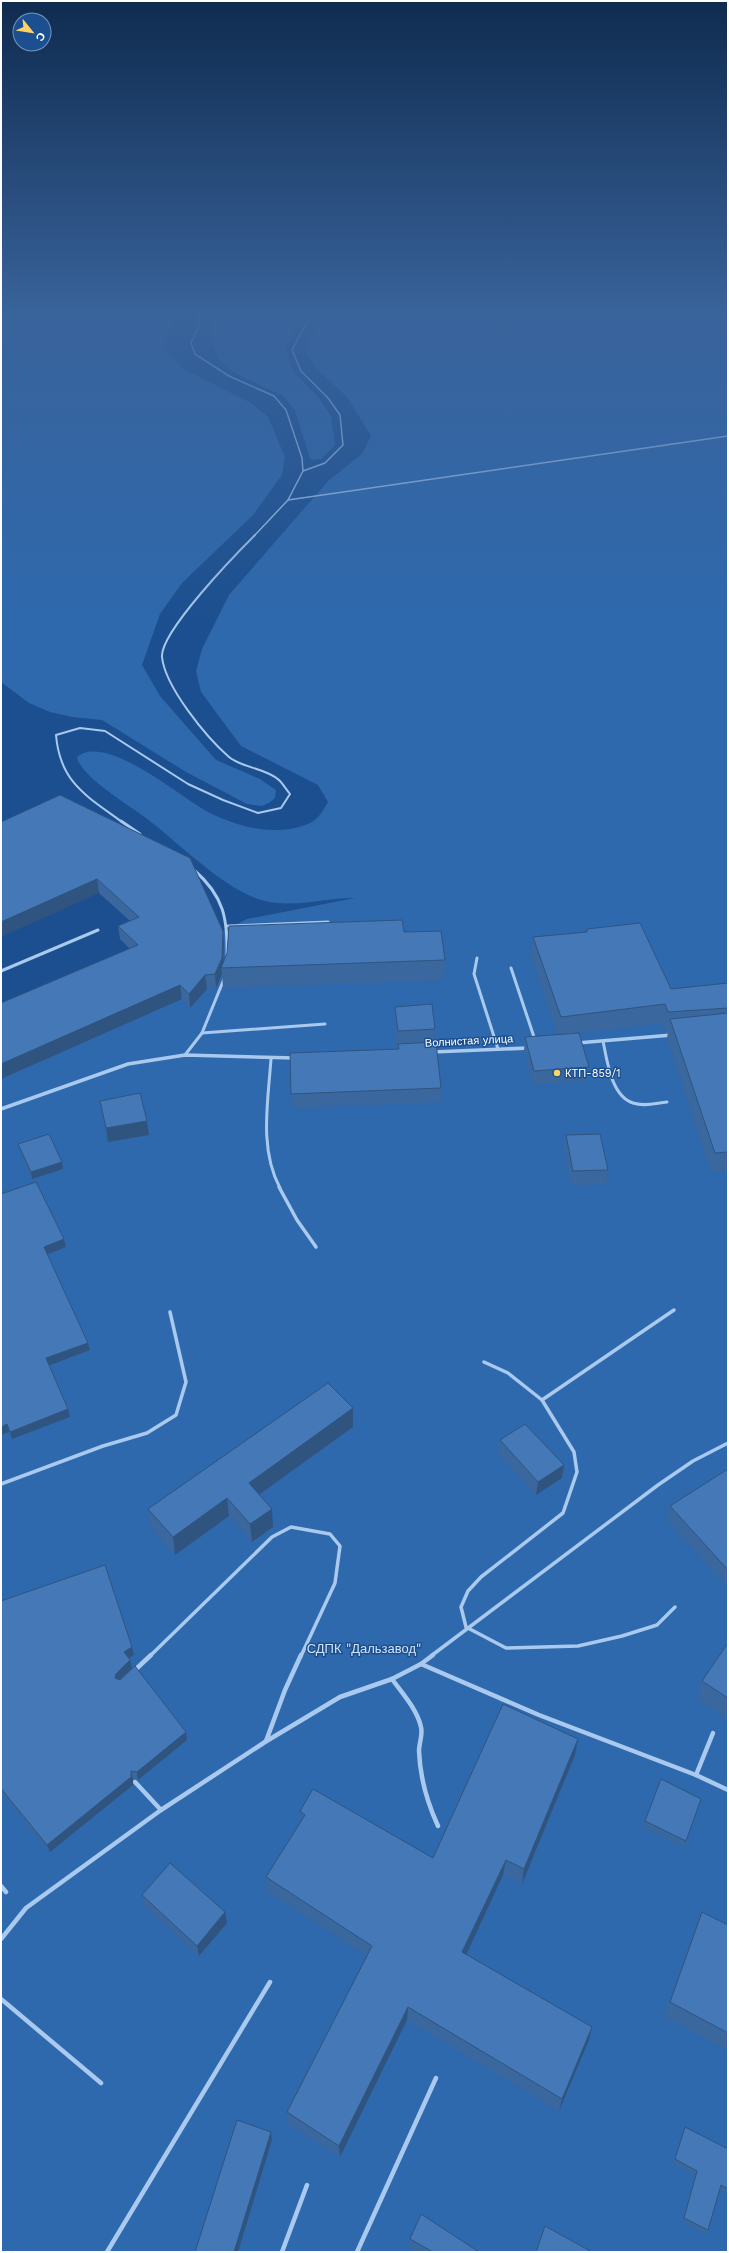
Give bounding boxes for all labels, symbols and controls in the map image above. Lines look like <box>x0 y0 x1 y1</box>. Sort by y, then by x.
north arrow <box>12 12 52 52</box>
text: С <box>33 30 48 43</box>
street label: Волнистая улица <box>425 1032 514 1050</box>
place label: КТП-859/1 <box>565 1067 621 1080</box>
marker: КТП-859/1 <box>552 1068 562 1078</box>
park label: СДПК "Дальзавод" <box>307 1641 421 1656</box>

